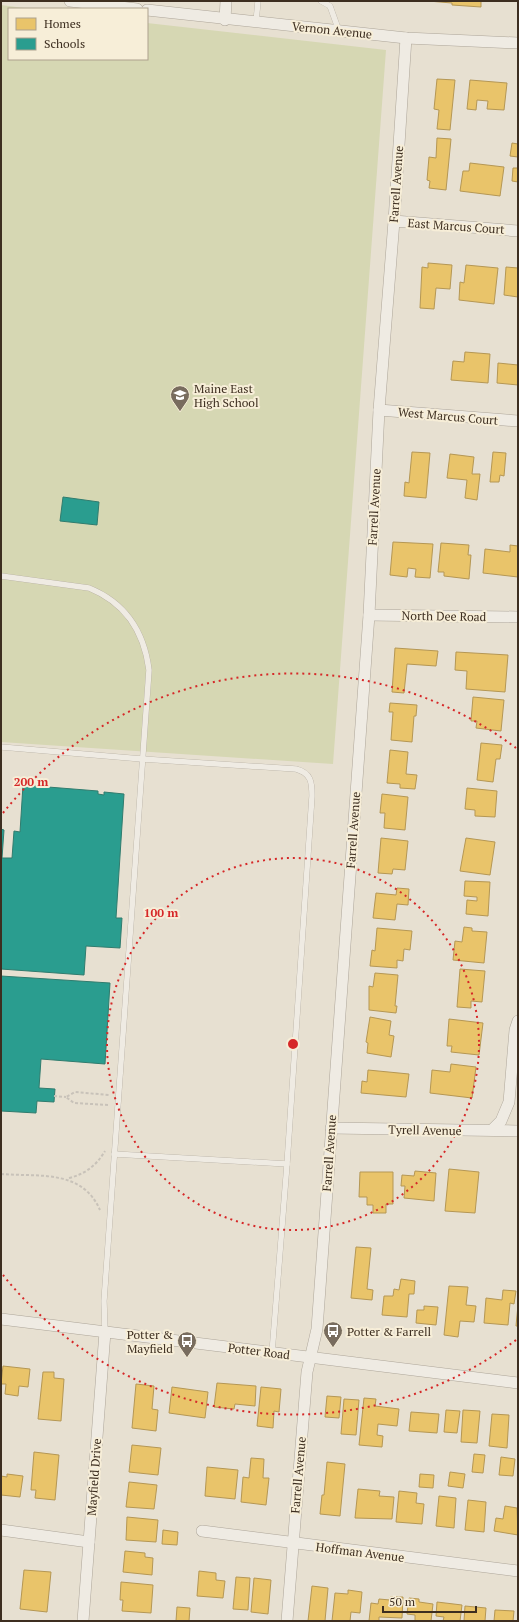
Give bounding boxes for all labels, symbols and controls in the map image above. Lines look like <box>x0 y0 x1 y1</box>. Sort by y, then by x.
legend <box>8 8 148 60</box>
text: Homes <box>44 16 81 31</box>
street label: Vernon Avenue <box>291 18 373 42</box>
text: Schools <box>44 36 85 51</box>
street label: Farrell Avenue <box>386 145 406 223</box>
street label: East Marcus Court <box>407 215 506 237</box>
place label: Maine East High School <box>194 381 259 410</box>
school or university icon: Maine East High School <box>169 384 191 412</box>
street label: West Marcus Court <box>397 404 499 428</box>
street label: Farrell Avenue <box>364 468 384 546</box>
street label: North Dee Road <box>402 608 487 624</box>
text: 200 m <box>14 774 48 789</box>
street label: Farrell Avenue <box>343 791 363 869</box>
text: 100 m <box>144 905 178 920</box>
centre of rings <box>286 1037 300 1051</box>
street label: Farrell Avenue <box>319 1114 339 1192</box>
street label: Tyrell Avenue <box>388 1122 462 1138</box>
bus stop icon: Potter & Farrell <box>322 1320 344 1348</box>
place label: Potter & Farrell <box>347 1324 432 1339</box>
place label: Potter & Mayfield <box>127 1327 174 1356</box>
bus stop icon: Potter & Mayfield <box>176 1330 198 1358</box>
street label: Potter Road <box>227 1340 291 1362</box>
street label: Farrell Avenue <box>287 1436 309 1514</box>
street label: Mayfield Drive <box>84 1438 104 1516</box>
street label: Hoffman Avenue <box>315 1539 405 1565</box>
scale bar <box>383 1588 476 1614</box>
text: 50 m <box>389 1594 416 1609</box>

